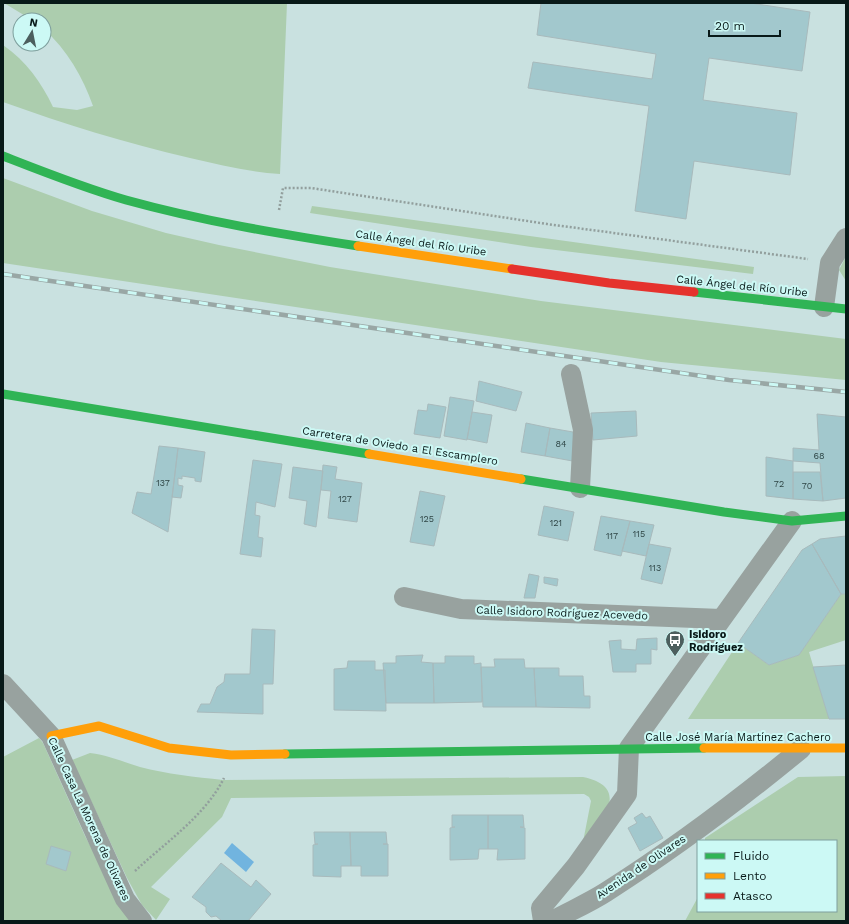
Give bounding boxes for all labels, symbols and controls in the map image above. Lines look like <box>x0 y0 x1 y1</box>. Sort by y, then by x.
north arrow <box>12 12 52 52</box>
scale bar <box>709 12 780 38</box>
text: N <box>29 16 39 30</box>
text: 20 m <box>715 19 745 33</box>
street label: Calle Ángel del Río Uribe <box>355 226 487 259</box>
street label: Calle Ángel del Río Uribe <box>676 272 808 299</box>
street label: Carretera de Oviedo a El Escamplero <box>301 424 499 468</box>
house number: 84 <box>555 439 567 449</box>
house number: 68 <box>813 451 825 461</box>
house number: 137 <box>156 478 170 488</box>
house number: 72 <box>774 479 784 489</box>
house number: 70 <box>802 481 813 491</box>
house number: 127 <box>338 494 352 504</box>
house number: 125 <box>420 514 434 524</box>
house number: 121 <box>550 518 562 528</box>
house number: 115 <box>633 529 645 539</box>
house number: 117 <box>606 531 618 541</box>
house number: 113 <box>649 563 661 573</box>
street label: Calle Isidoro Rodríguez Acevedo <box>476 604 648 622</box>
place label: Isidoro Rodríguez <box>689 628 743 654</box>
bus stop icon: Isidoro Rodríguez <box>664 629 686 657</box>
street label: Calle José María Martínez Cachero <box>645 731 831 744</box>
street label: Calle Casa La Morena de Olivares <box>45 735 133 903</box>
street label: Avenida de Olivares <box>594 832 688 902</box>
legend <box>697 840 837 912</box>
text: Fluido <box>733 849 769 863</box>
text: Lento <box>733 869 767 883</box>
text: Atasco <box>733 889 773 903</box>

